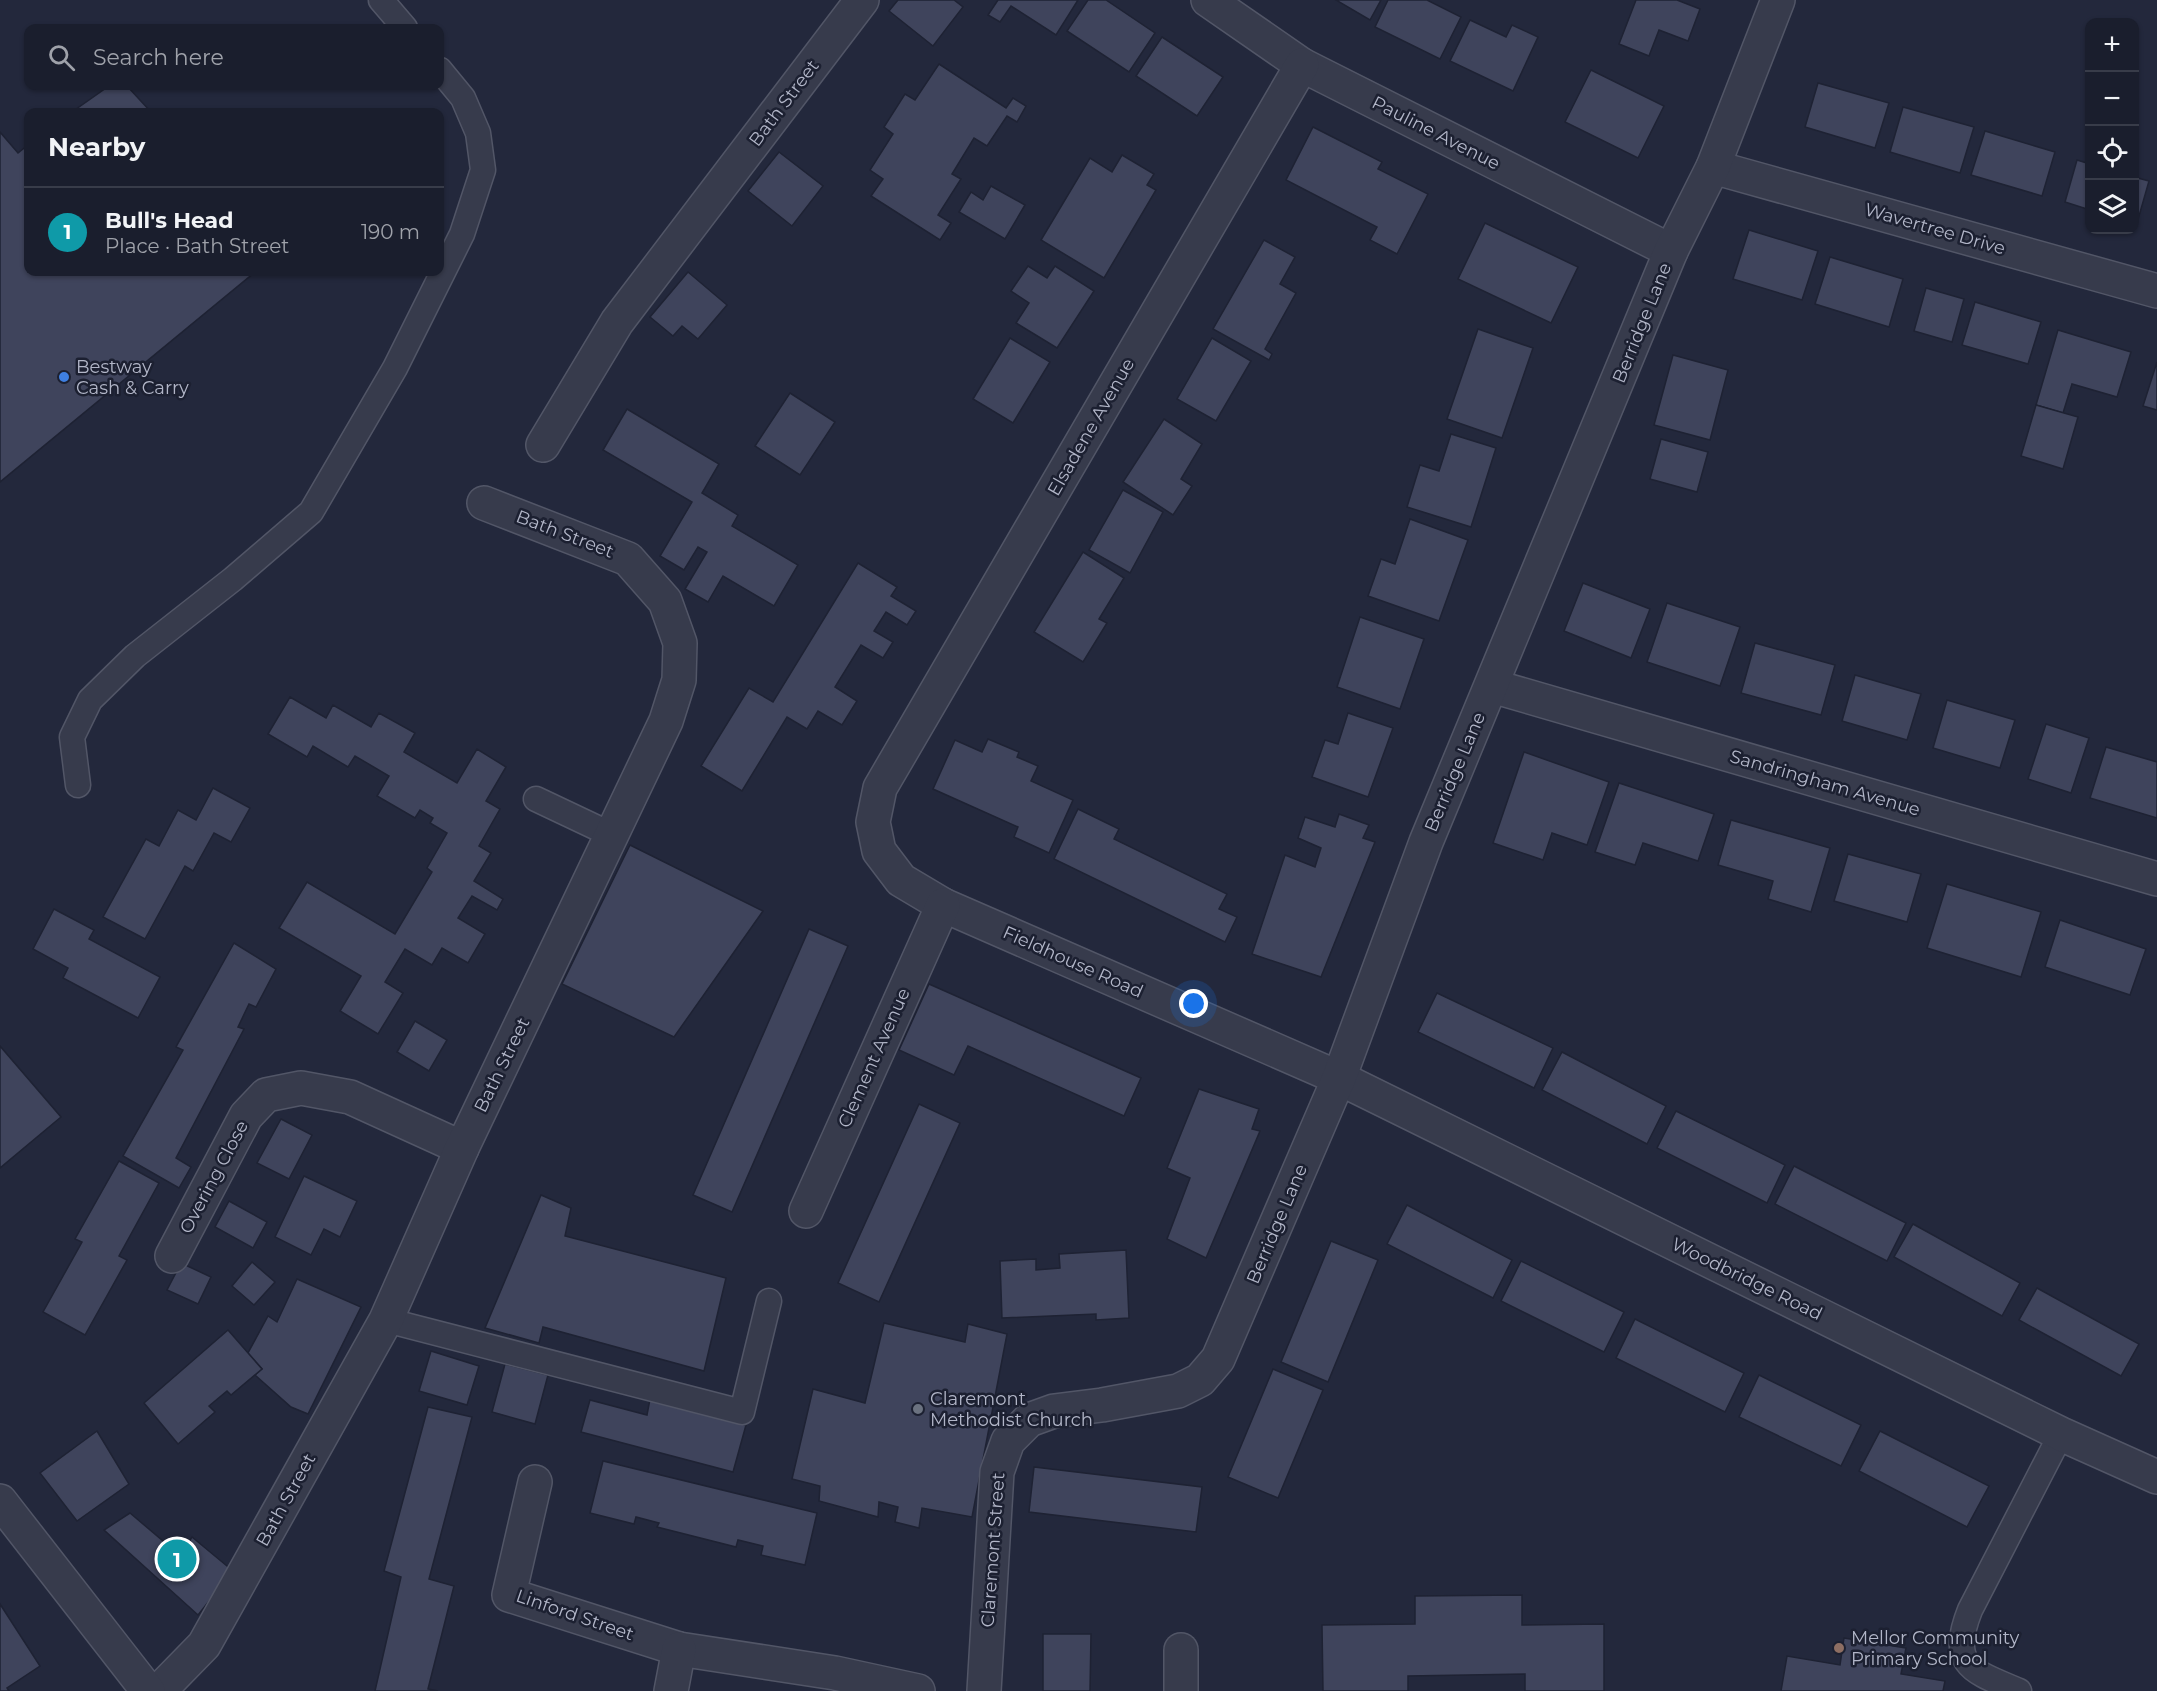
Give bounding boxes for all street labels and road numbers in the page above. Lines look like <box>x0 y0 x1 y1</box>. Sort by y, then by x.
street label: Bath Street <box>744 55 824 151</box>
street label: Pauline Avenue <box>1368 91 1504 175</box>
street label: Wavertree Drive <box>1862 198 2008 260</box>
street label: Berridge Lane <box>1608 260 1676 386</box>
street label: Elsadene Avenue <box>1043 354 1139 500</box>
street label: Bath Street <box>513 505 617 563</box>
street label: Berridge Lane <box>1420 709 1490 835</box>
street label: Sandringham Avenue <box>1727 745 1923 821</box>
street label: Fieldhouse Road <box>999 921 1147 1003</box>
street label: Clement Avenue <box>833 985 915 1131</box>
street label: Bath Street <box>470 1014 534 1116</box>
street label: Overing Close <box>175 1116 253 1237</box>
street label: Berridge Lane <box>1242 1161 1312 1287</box>
street label: Woodbridge Road <box>1668 1233 1826 1325</box>
street label: Bath Street <box>251 1450 321 1550</box>
street label: Claremont Street <box>977 1472 1009 1628</box>
street label: Linford Street <box>513 1585 637 1645</box>

